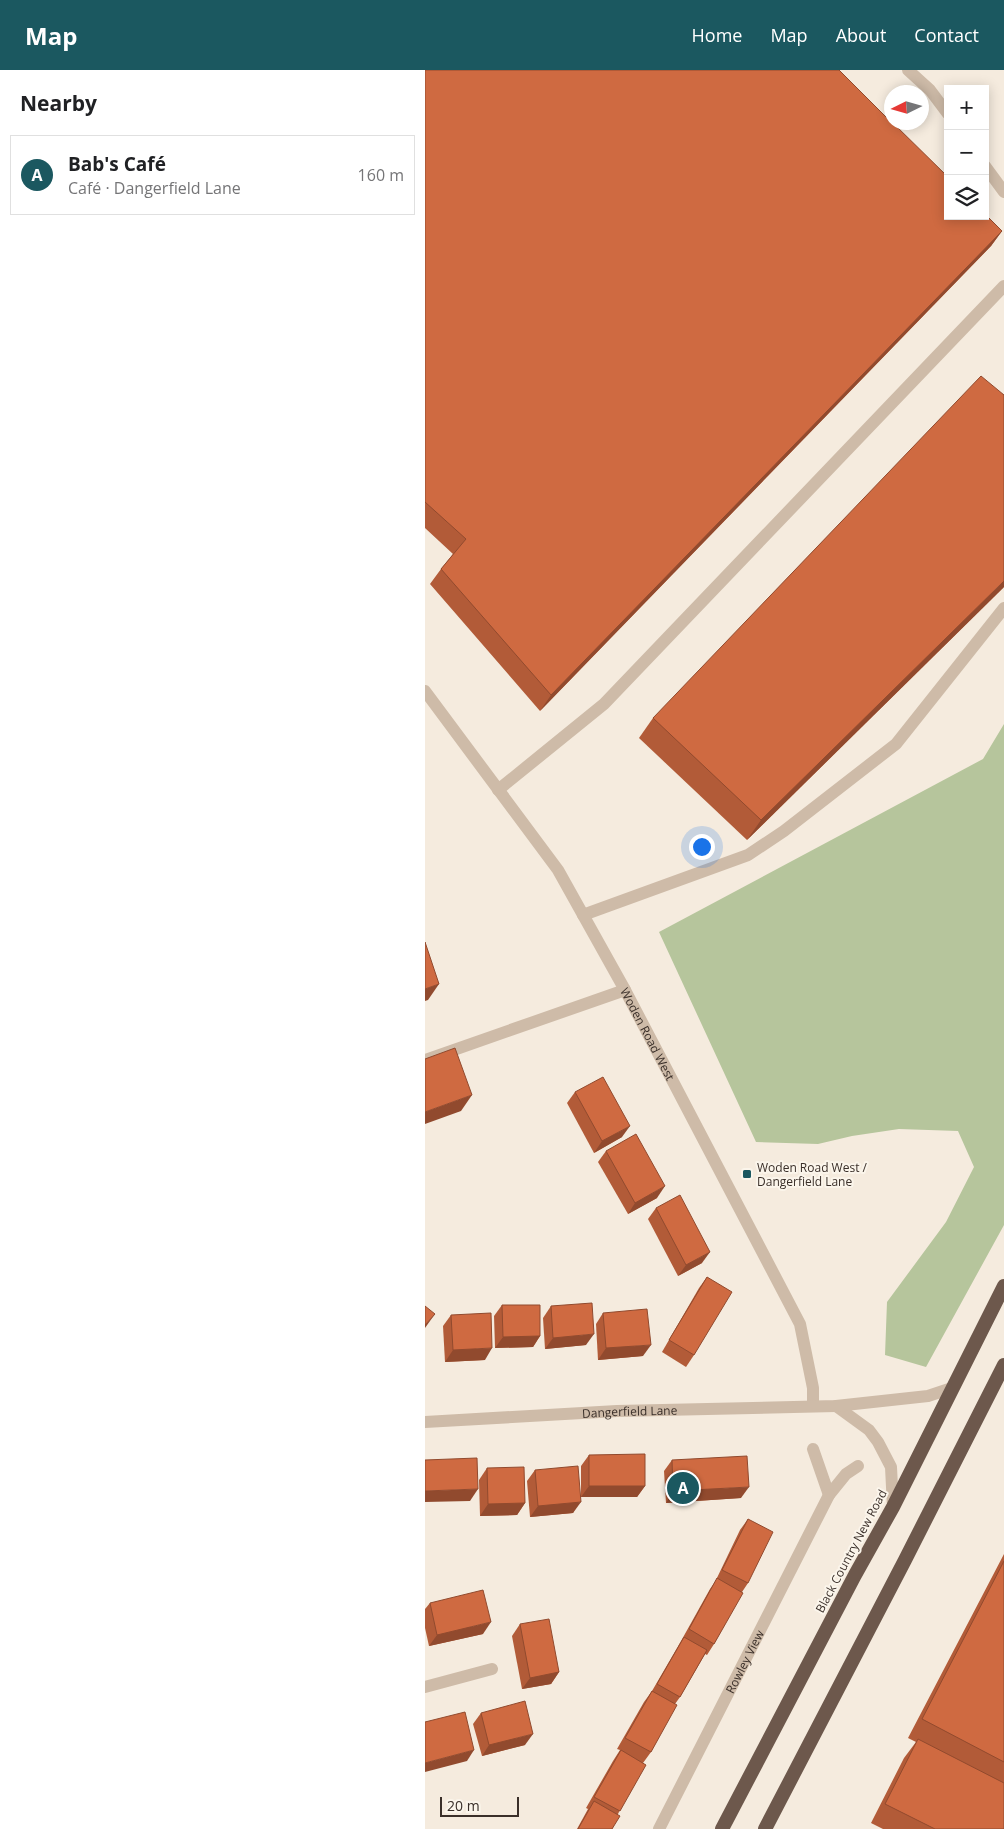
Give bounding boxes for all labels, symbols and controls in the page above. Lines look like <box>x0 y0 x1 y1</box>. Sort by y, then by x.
text: Map <box>25 19 77 52</box>
text: Home <box>692 23 742 47</box>
text: Map <box>770 23 808 47</box>
text: About <box>836 23 886 47</box>
text: Contact <box>914 23 979 47</box>
north arrow <box>884 85 929 130</box>
map controls <box>944 85 989 220</box>
button: + <box>944 85 989 130</box>
text: Nearby <box>20 89 97 117</box>
button: − <box>944 130 989 175</box>
text: Bab's Café <box>68 151 166 177</box>
text: A <box>31 164 43 186</box>
text: 160 m <box>358 164 404 186</box>
button: layers <box>944 175 989 220</box>
text: Café · Dangerfield Lane <box>68 177 241 199</box>
your location <box>689 834 715 860</box>
street label: Woden Road West <box>617 985 679 1083</box>
place label: Woden Road West / Dangerfield Lane <box>757 1159 868 1190</box>
marker: Woden Road West / Dangerfield Lane <box>741 1168 753 1180</box>
street label: Dangerfield Lane <box>582 1401 678 1421</box>
pin: A <box>667 1469 699 1507</box>
street label: Black Country New Road <box>811 1486 891 1616</box>
street label: Rowley View <box>721 1626 768 1696</box>
scale bar <box>440 1794 519 1817</box>
text: 20 m <box>447 1796 480 1815</box>

